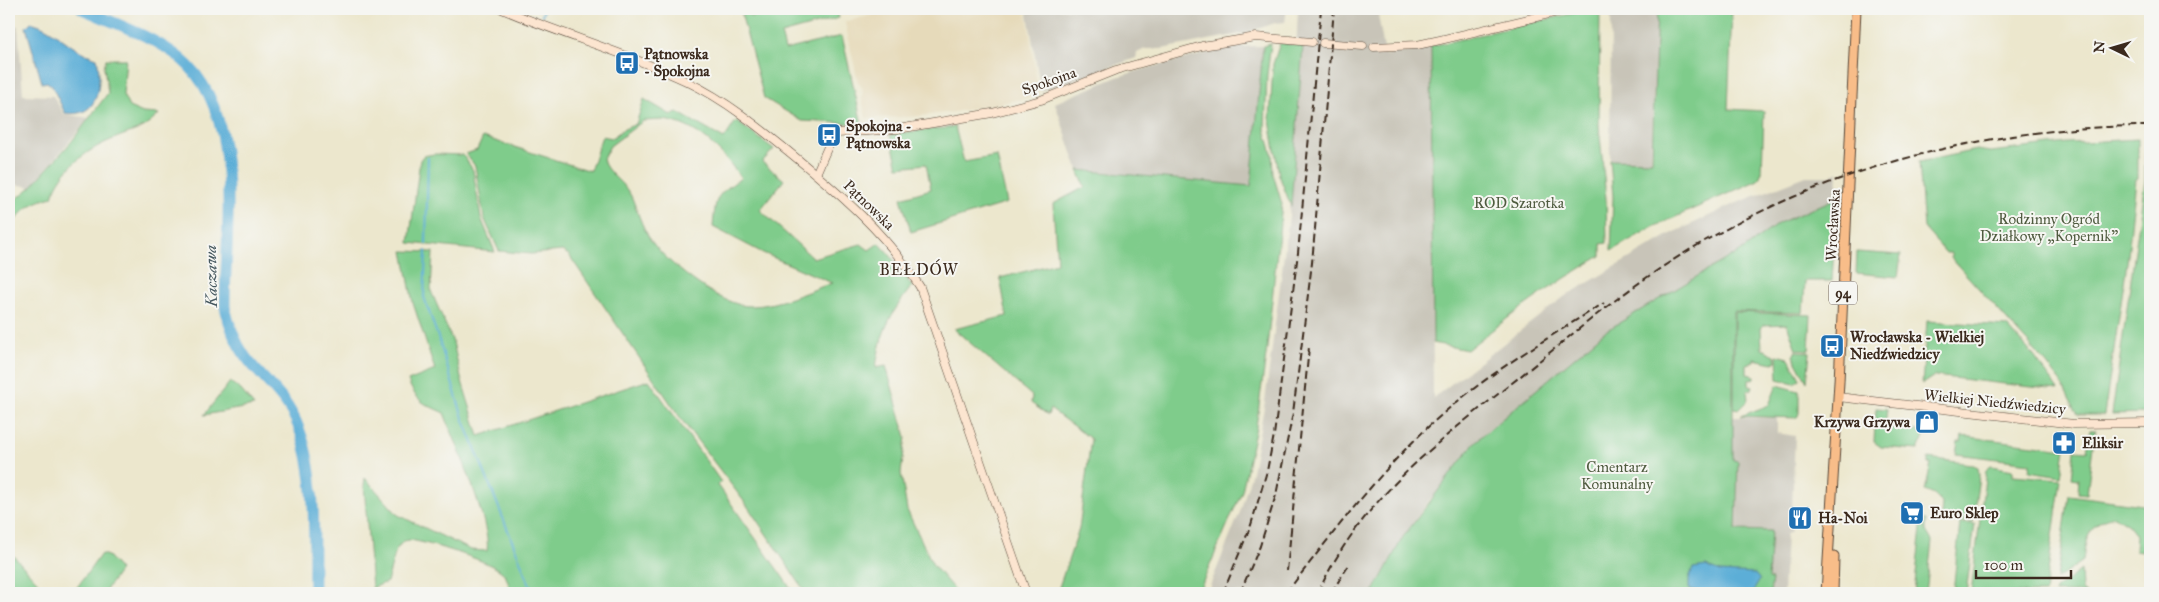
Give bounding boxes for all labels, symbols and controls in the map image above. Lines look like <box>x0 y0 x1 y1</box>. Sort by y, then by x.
north arrow <box>2086 22 2136 72</box>
text: N <box>2091 40 2109 54</box>
place label: Pątnowska - Spokojna <box>644 45 710 81</box>
bus stop icon: Pątnowska - Spokojna <box>614 50 640 76</box>
street label: Spokojna <box>1019 63 1079 99</box>
place label: Spokojna - Pątnowska <box>846 117 912 152</box>
bus stop icon: Spokojna - Pątnowska <box>816 122 842 148</box>
street label: Pątnowska <box>840 176 899 234</box>
street label: Wrocławska <box>1822 188 1844 261</box>
park label: ROD Szarotka <box>1474 194 1565 212</box>
park label: Rodzinny Ogród Działkowy „Kopernik” <box>1980 210 2118 245</box>
water label: Kaczawa <box>201 244 221 308</box>
district label: BEŁDÓW <box>879 258 959 279</box>
road number: 94 <box>1829 282 1857 304</box>
place label: Wrocławska - Wielkiej Niedźwiedzicy <box>1850 328 1984 364</box>
bus stop icon: Wrocławska - Wielkiej Niedźwiedzicy <box>1819 333 1845 359</box>
street label: Wielkiej Niedźwiedzicy <box>1923 386 2068 418</box>
shop icon: Krzywa Grzywa <box>1914 409 1940 435</box>
place label: Krzywa Grzywa <box>1814 413 1911 432</box>
pharmacy icon: Eliksir <box>2051 430 2077 456</box>
place label: Eliksir <box>2082 434 2123 452</box>
park label: Cmentarz Komunalny <box>1581 458 1654 493</box>
supermarket icon: Euro Sklep <box>1899 500 1925 526</box>
place label: Euro Sklep <box>1930 504 1999 523</box>
restaurant icon: Ha-Noi <box>1787 505 1813 531</box>
place label: Ha-Noi <box>1818 509 1869 527</box>
scale bar <box>1976 547 2072 579</box>
text: 100 m <box>1984 556 2024 574</box>

